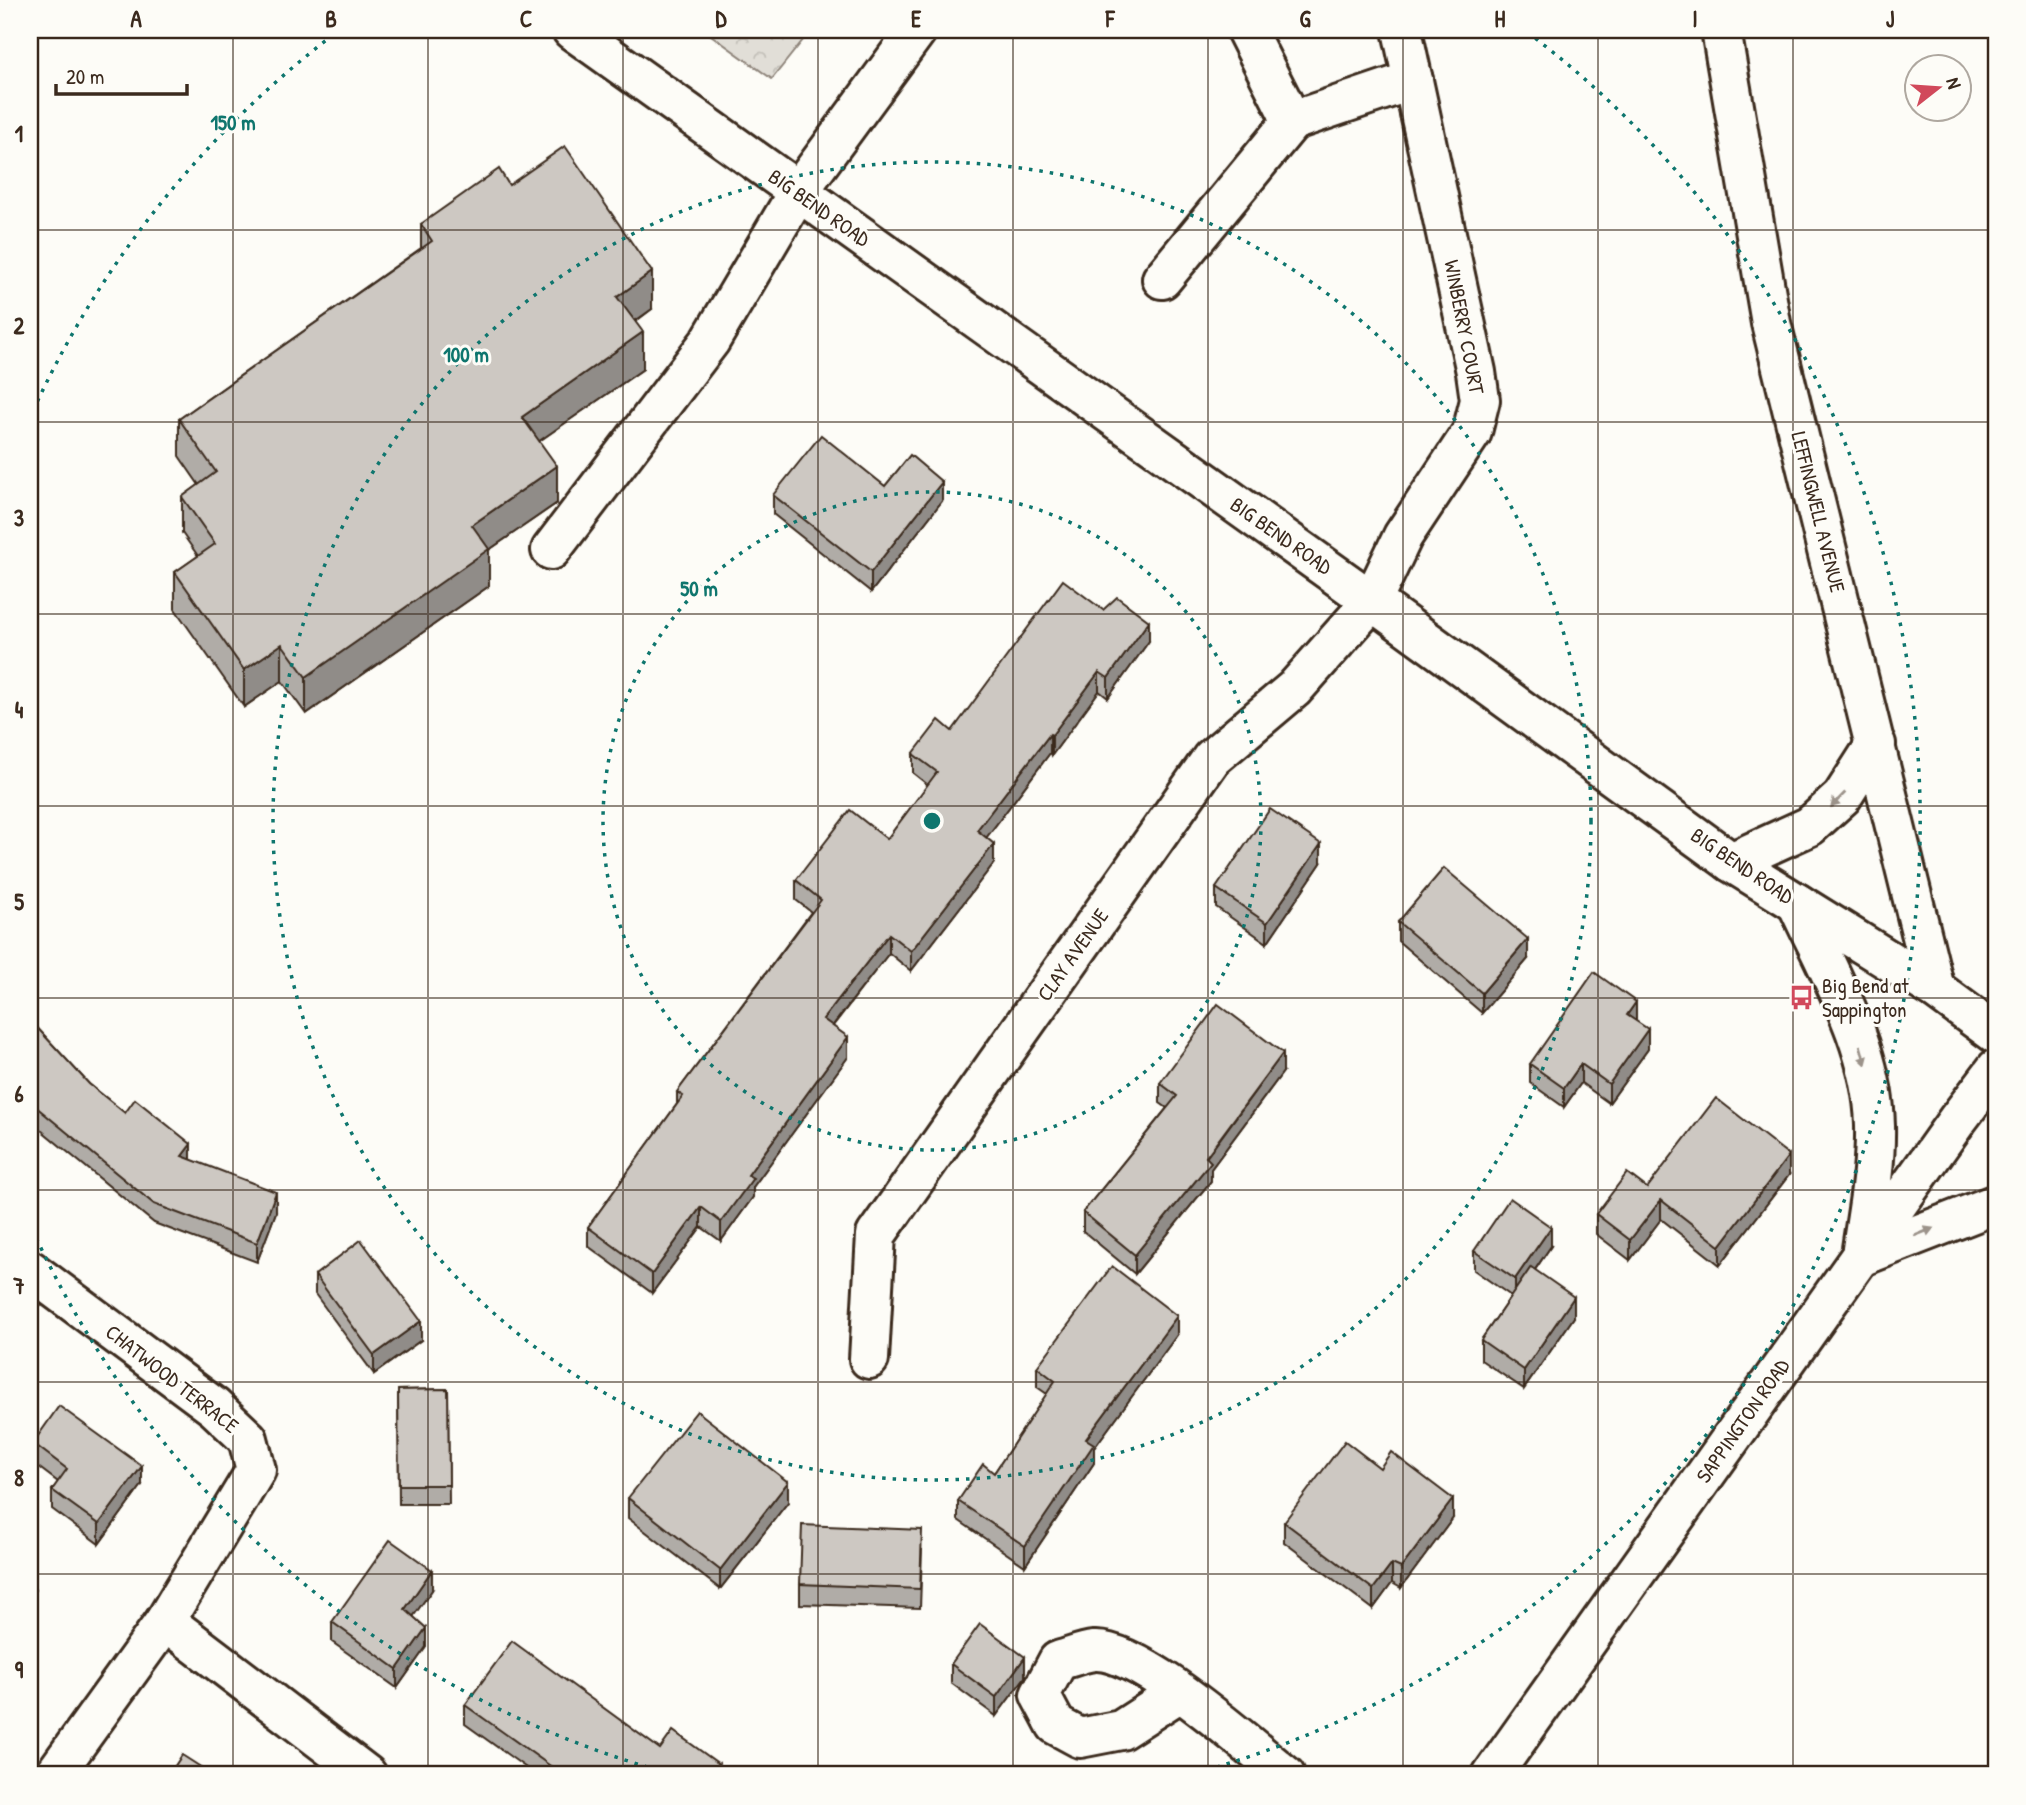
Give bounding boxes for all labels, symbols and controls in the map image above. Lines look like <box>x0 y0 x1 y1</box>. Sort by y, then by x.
text: A <box>130 3 142 34</box>
text: B <box>325 3 337 34</box>
text: C <box>520 3 532 34</box>
text: D <box>716 3 728 34</box>
text: E <box>911 3 922 34</box>
text: F <box>1105 3 1116 34</box>
text: G <box>1299 3 1311 34</box>
text: H <box>1495 3 1506 34</box>
text: I <box>1692 3 1698 34</box>
text: J <box>1886 3 1895 34</box>
scale bar <box>56 52 187 96</box>
north arrow <box>1904 52 1974 122</box>
text: 20 m <box>66 62 104 91</box>
text: N <box>1940 74 1968 92</box>
text: 150 m <box>210 108 256 137</box>
text: 1 <box>15 118 23 149</box>
street label: BIG BEND ROAD <box>763 162 876 253</box>
street label: WINBERRY COURT <box>1437 257 1492 398</box>
text: 2 <box>14 310 25 341</box>
text: 100 m <box>443 340 489 369</box>
street label: LEFFINGWELL AVENUE <box>1784 428 1853 595</box>
street label: BIG BEND ROAD <box>1225 490 1338 581</box>
text: 3 <box>14 502 24 533</box>
text: 50 m <box>680 574 718 603</box>
text: 4 <box>15 694 24 725</box>
one-way arrow <box>1830 791 1846 808</box>
centre of rings <box>920 809 944 833</box>
street label: BIG BEND ROAD <box>1685 821 1799 911</box>
text: 5 <box>14 886 24 917</box>
street label: CLAY AVENUE <box>1030 903 1115 1007</box>
place label: Big Bend at Sappington <box>1822 971 1909 1024</box>
bus stop icon: Big Bend at Sappington <box>1788 984 1816 1012</box>
one-way arrow <box>1858 1045 1868 1066</box>
text: 6 <box>14 1078 24 1109</box>
one-way arrow <box>1914 1226 1935 1237</box>
text: 7 <box>12 1270 25 1301</box>
street label: CHATWOOD TERRACE <box>100 1317 245 1440</box>
street label: SAPPINGTON ROAD <box>1689 1353 1796 1489</box>
text: 8 <box>14 1462 24 1493</box>
text: 9 <box>15 1654 24 1685</box>

